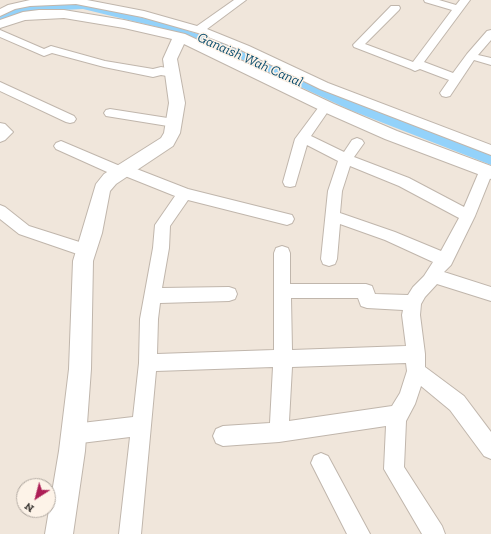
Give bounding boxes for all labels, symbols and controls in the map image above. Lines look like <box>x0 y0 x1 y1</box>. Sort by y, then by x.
water label: Ganaish Wah Canal <box>195 29 305 91</box>
north arrow <box>16 478 56 518</box>
text: N <box>22 500 36 515</box>

